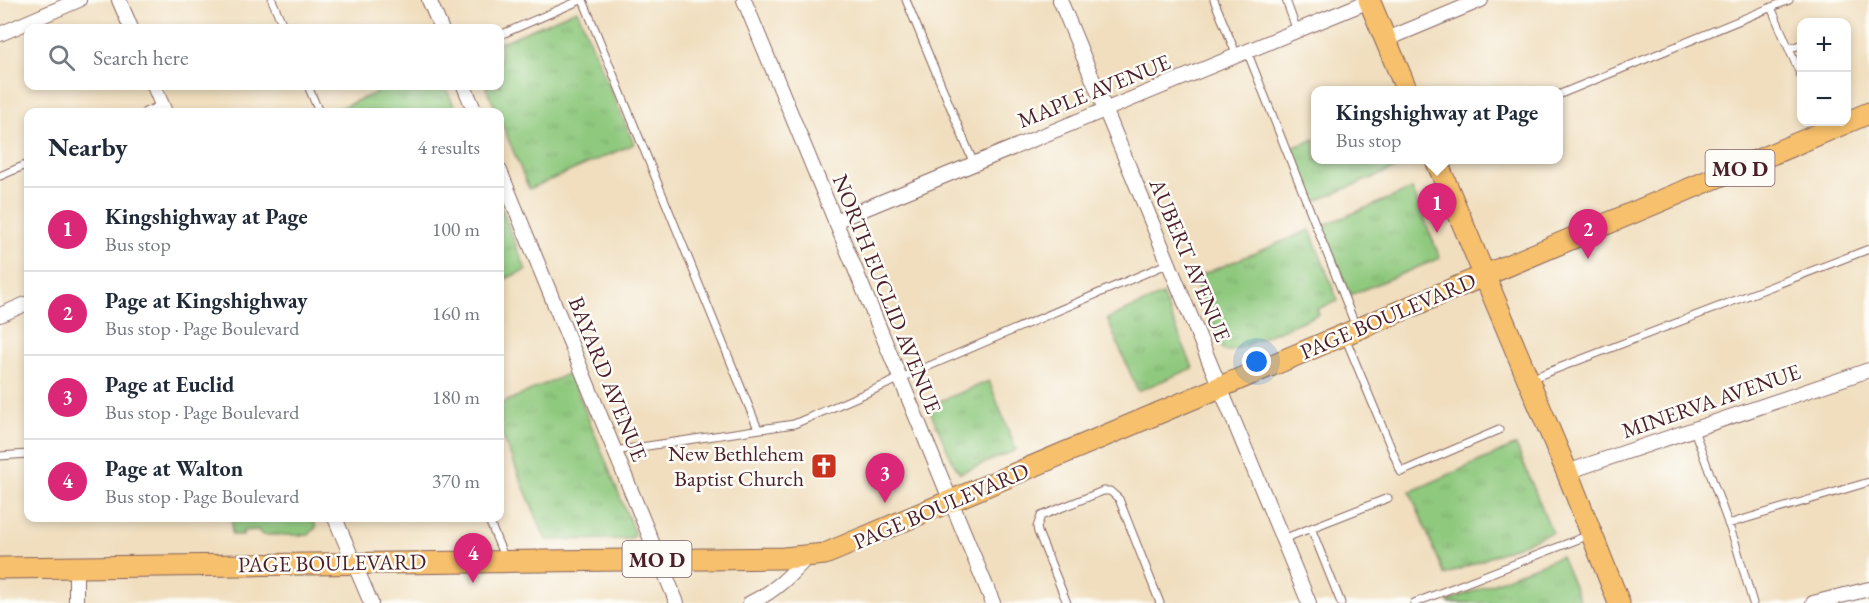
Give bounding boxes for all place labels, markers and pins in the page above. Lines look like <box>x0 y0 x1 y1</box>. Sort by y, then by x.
pin: 1 <box>1418 184 1456 233</box>
pin: 2 <box>1568 210 1608 259</box>
place label: New Bethlehem Baptist Church <box>668 439 804 493</box>
church icon: New Bethlehem Baptist Church <box>809 451 839 481</box>
pin: 3 <box>866 454 904 503</box>
pin: 4 <box>454 534 492 583</box>

